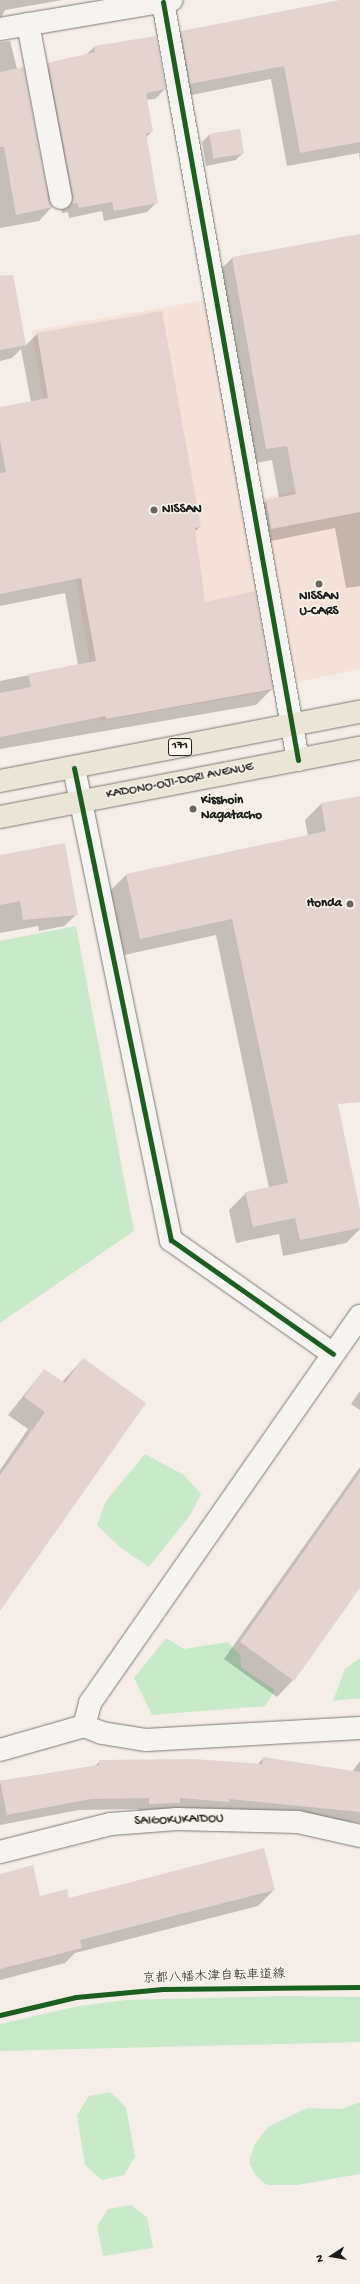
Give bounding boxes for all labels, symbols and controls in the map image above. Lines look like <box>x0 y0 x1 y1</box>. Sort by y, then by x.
place label: NISSAN <box>162 502 202 518</box>
marker: NISSAN <box>149 505 159 515</box>
marker: NISSAN U-CARS <box>314 579 324 589</box>
place label: NISSAN U-CARS <box>299 590 339 621</box>
road number: 171 <box>168 737 192 757</box>
street label: KADONO-OJI-DORI AVENUE <box>105 760 255 804</box>
place label: Kisshoin Nagatacho <box>201 794 262 825</box>
marker: Kisshoin Nagatacho <box>188 804 198 814</box>
place label: Honda <box>307 896 342 912</box>
marker: Honda <box>345 899 355 909</box>
street label: SAIGOKUKAIDOU <box>134 1812 224 1830</box>
street label: 京都八幡木津自転車道線 <box>142 1968 286 1988</box>
north arrow <box>312 2236 352 2276</box>
text: N <box>314 2254 327 2263</box>

